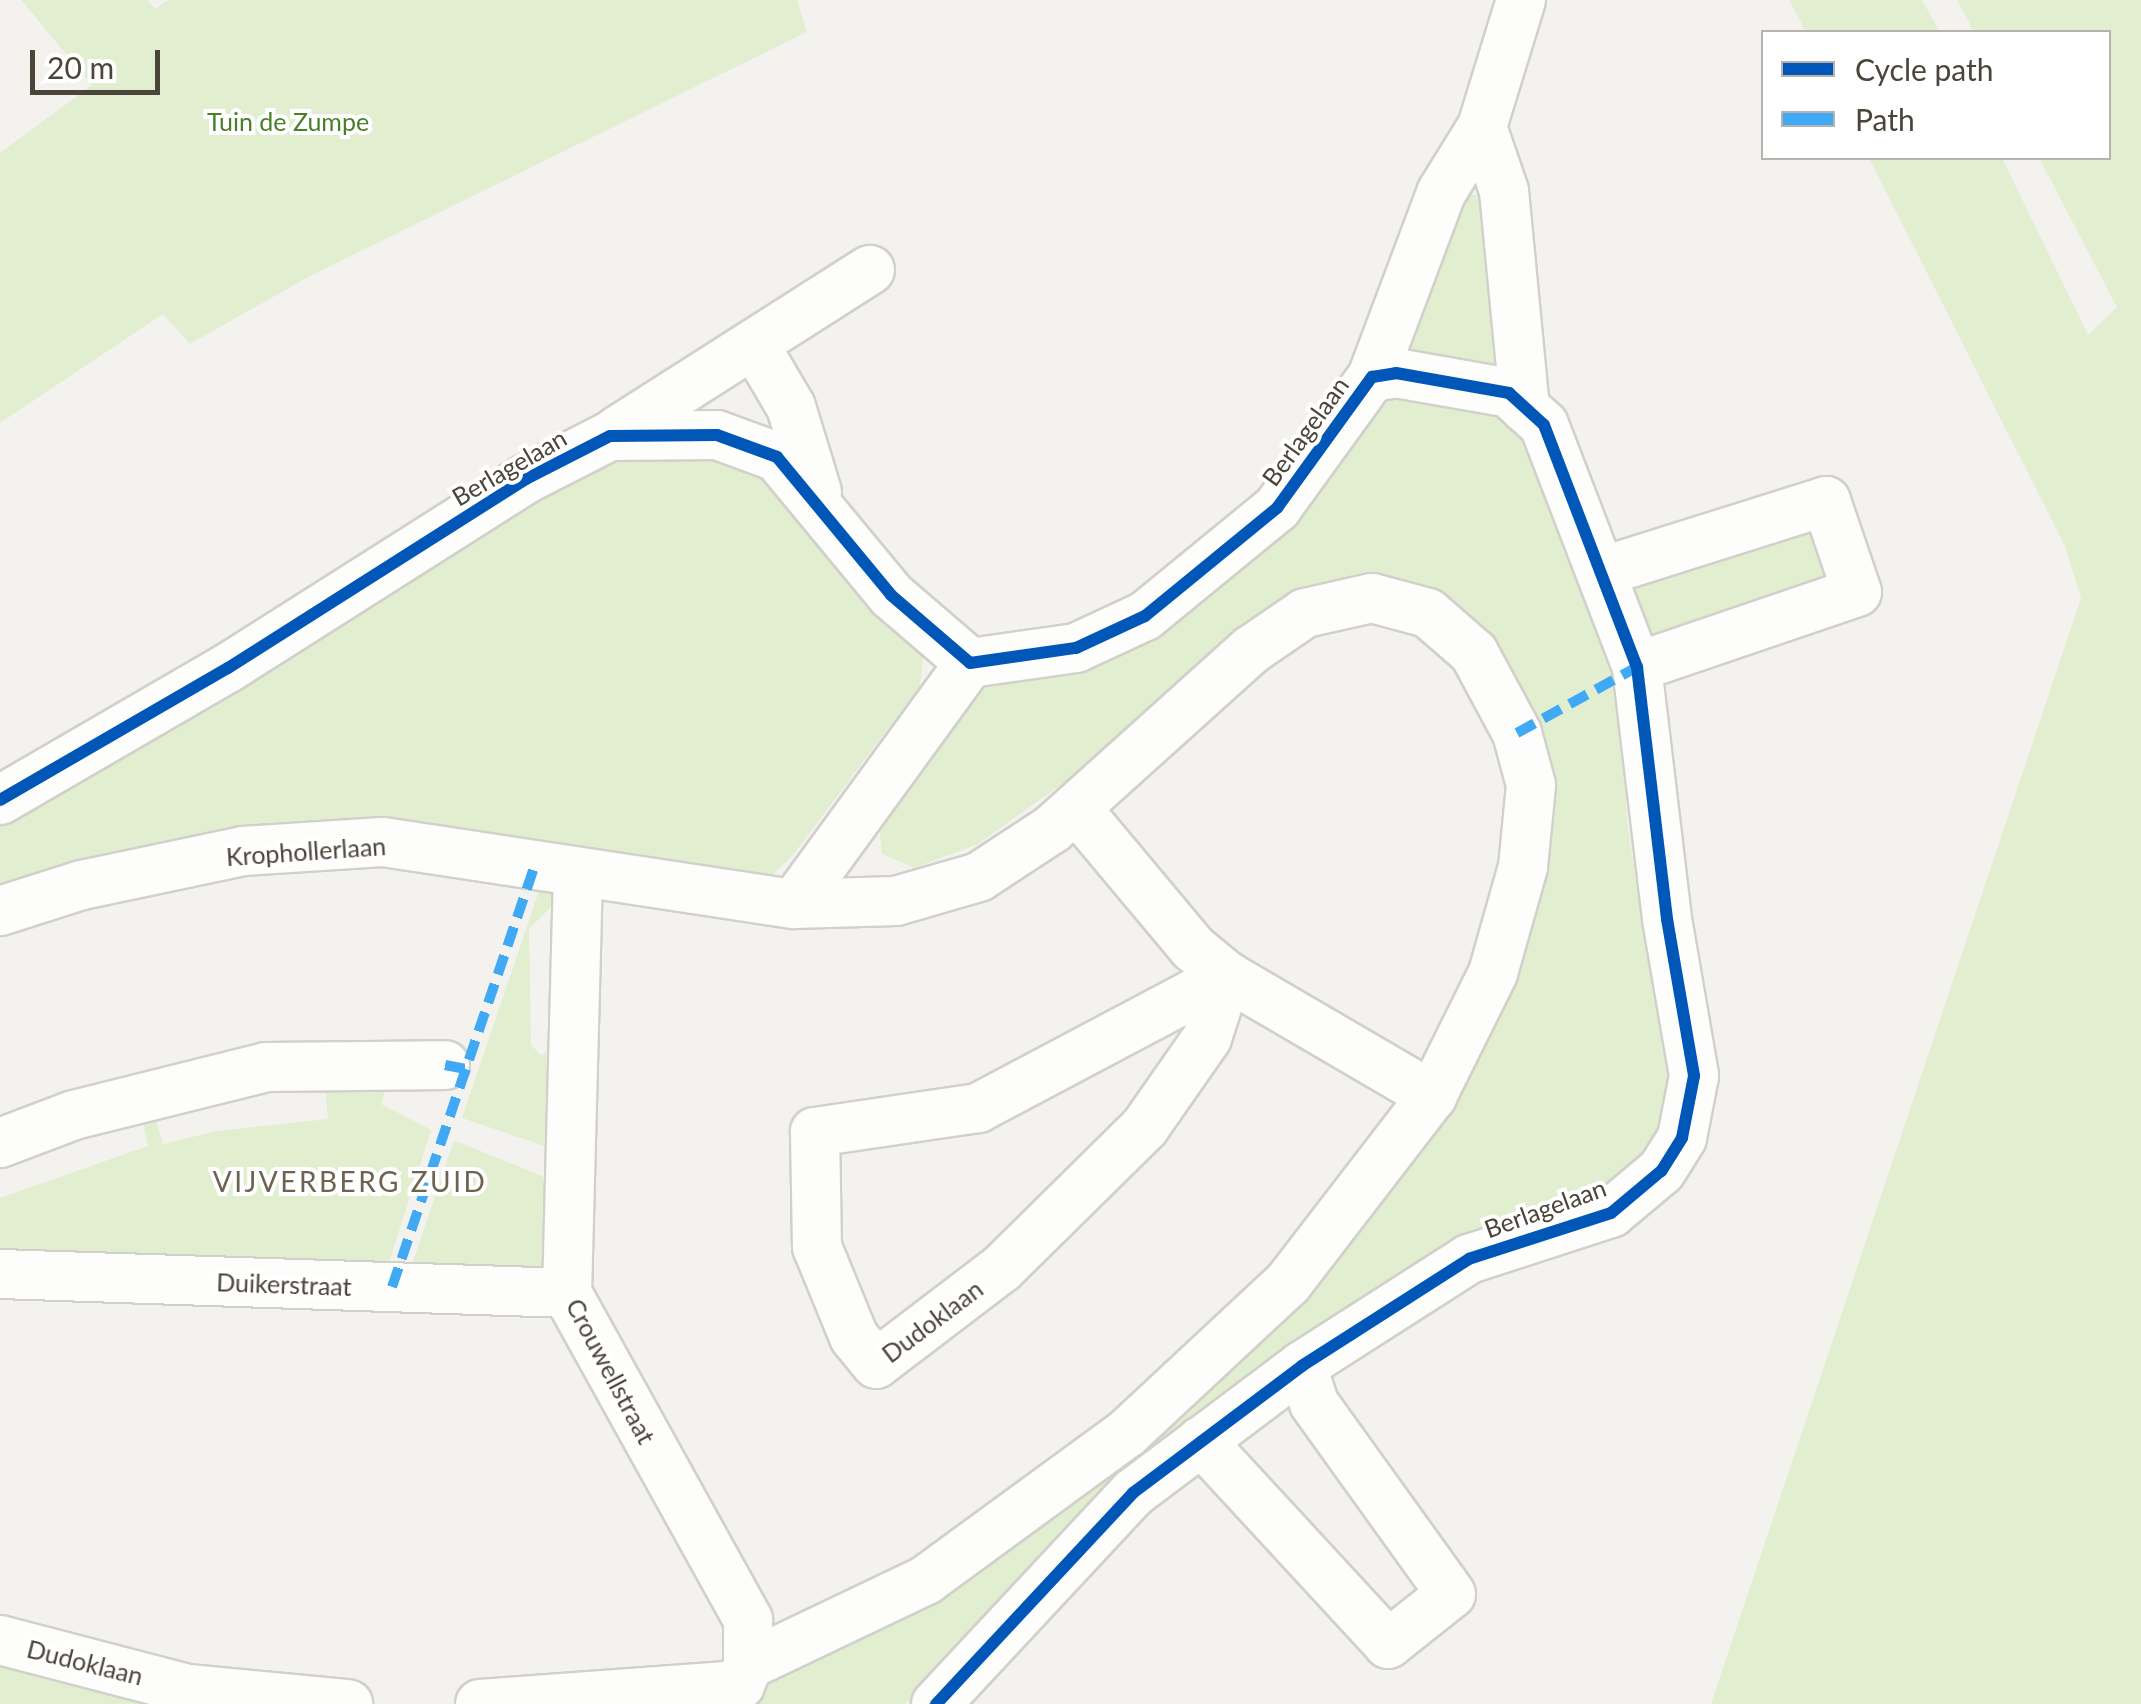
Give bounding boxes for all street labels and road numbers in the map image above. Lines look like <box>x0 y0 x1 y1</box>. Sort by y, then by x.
street label: Berlagelaan <box>1255 371 1355 491</box>
street label: Berlagelaan <box>446 422 572 512</box>
street label: Krophollerlaan <box>225 830 387 872</box>
street label: Berlagelaan <box>1480 1172 1610 1244</box>
street label: Duikerstraat <box>216 1267 352 1301</box>
street label: Dudoklaan <box>876 1273 988 1369</box>
street label: Crouwellstraat <box>560 1293 662 1449</box>
street label: Dudoklaan <box>24 1633 146 1691</box>

